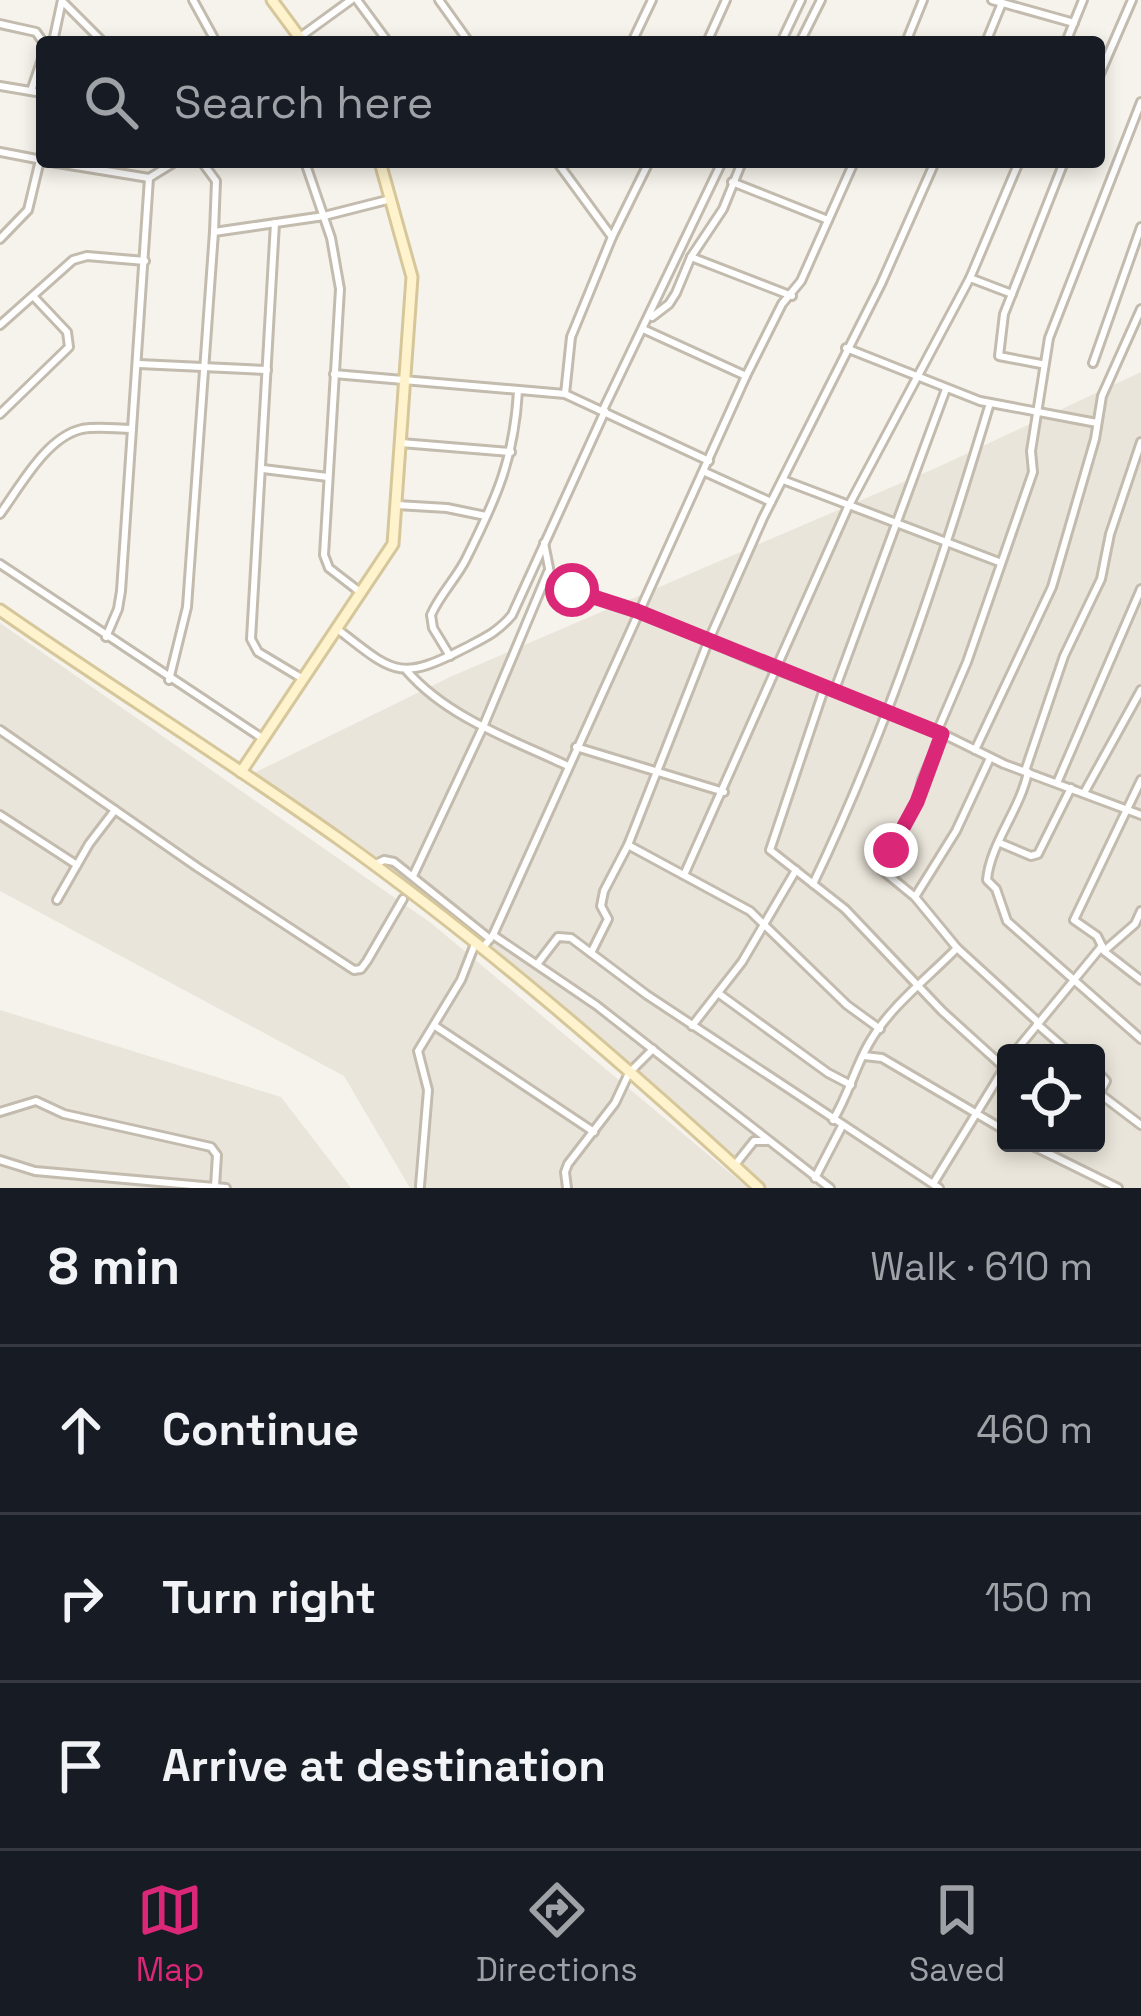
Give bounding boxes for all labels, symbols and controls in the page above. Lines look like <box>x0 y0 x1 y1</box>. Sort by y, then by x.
search box <box>36 36 1105 168</box>
icon: search <box>78 69 144 135</box>
text: Search here <box>174 74 433 131</box>
route start <box>545 563 599 617</box>
route end <box>864 823 918 877</box>
map controls <box>997 1044 1105 1152</box>
button: locate <box>997 1044 1105 1152</box>
text: 8 min <box>48 1234 180 1299</box>
text: Walk · 610 m <box>870 1242 1093 1291</box>
icon: ahead <box>48 1397 114 1463</box>
text: Continue <box>162 1401 359 1458</box>
text: 460 m <box>976 1405 1093 1454</box>
icon: right <box>48 1565 114 1631</box>
text: Turn right <box>162 1569 376 1626</box>
text: 150 m <box>985 1573 1093 1622</box>
icon: arrive <box>48 1733 114 1799</box>
text: Arrive at destination <box>162 1737 606 1794</box>
tab: Map <box>136 1877 204 1991</box>
tab: Directions <box>476 1877 638 1991</box>
tab: Saved <box>909 1877 1005 1991</box>

